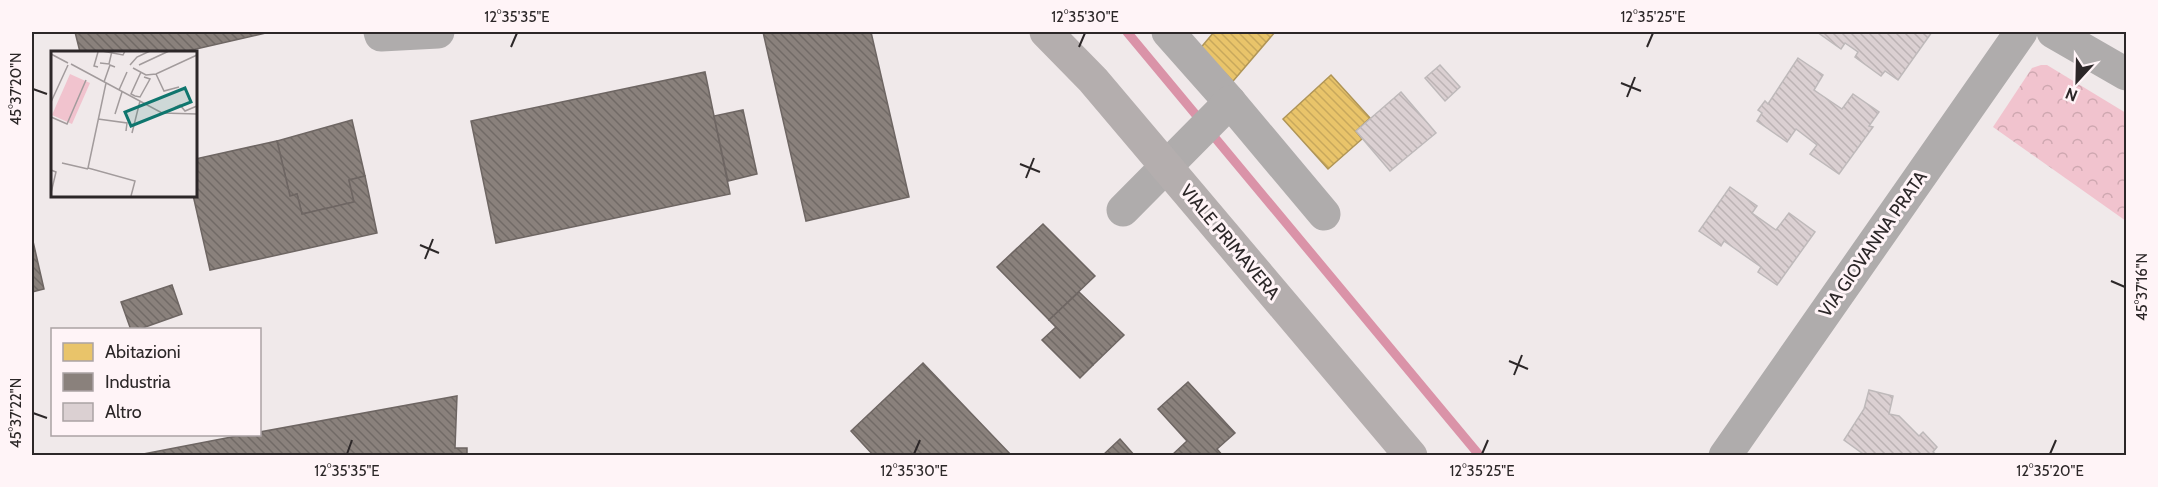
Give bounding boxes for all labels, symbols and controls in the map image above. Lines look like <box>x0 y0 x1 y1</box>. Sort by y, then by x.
text: 12°35'35"E <box>484 8 550 26</box>
text: 12°35'30"E <box>1051 8 1119 26</box>
text: 12°35'25"E <box>1620 8 1686 26</box>
inset map <box>51 51 196 196</box>
north arrow <box>2047 51 2107 111</box>
text: 45°37'20"N <box>7 52 25 126</box>
text: N <box>2063 84 2080 105</box>
street label: VIA GIOVANNA PRATA <box>1814 167 1932 321</box>
street label: VIALE PRIMAVERA <box>1176 180 1284 304</box>
text: 45°37'16"N <box>2133 253 2151 321</box>
legend <box>51 328 261 436</box>
text: Abitazioni <box>105 341 181 363</box>
text: Industria <box>105 371 171 393</box>
text: 45°37'22"N <box>7 378 25 448</box>
text: Altro <box>105 401 142 423</box>
text: 12°35'35"E <box>314 462 380 480</box>
text: 12°35'30"E <box>880 462 948 480</box>
text: 12°35'25"E <box>1449 462 1515 480</box>
text: 12°35'20"E <box>2016 462 2084 480</box>

